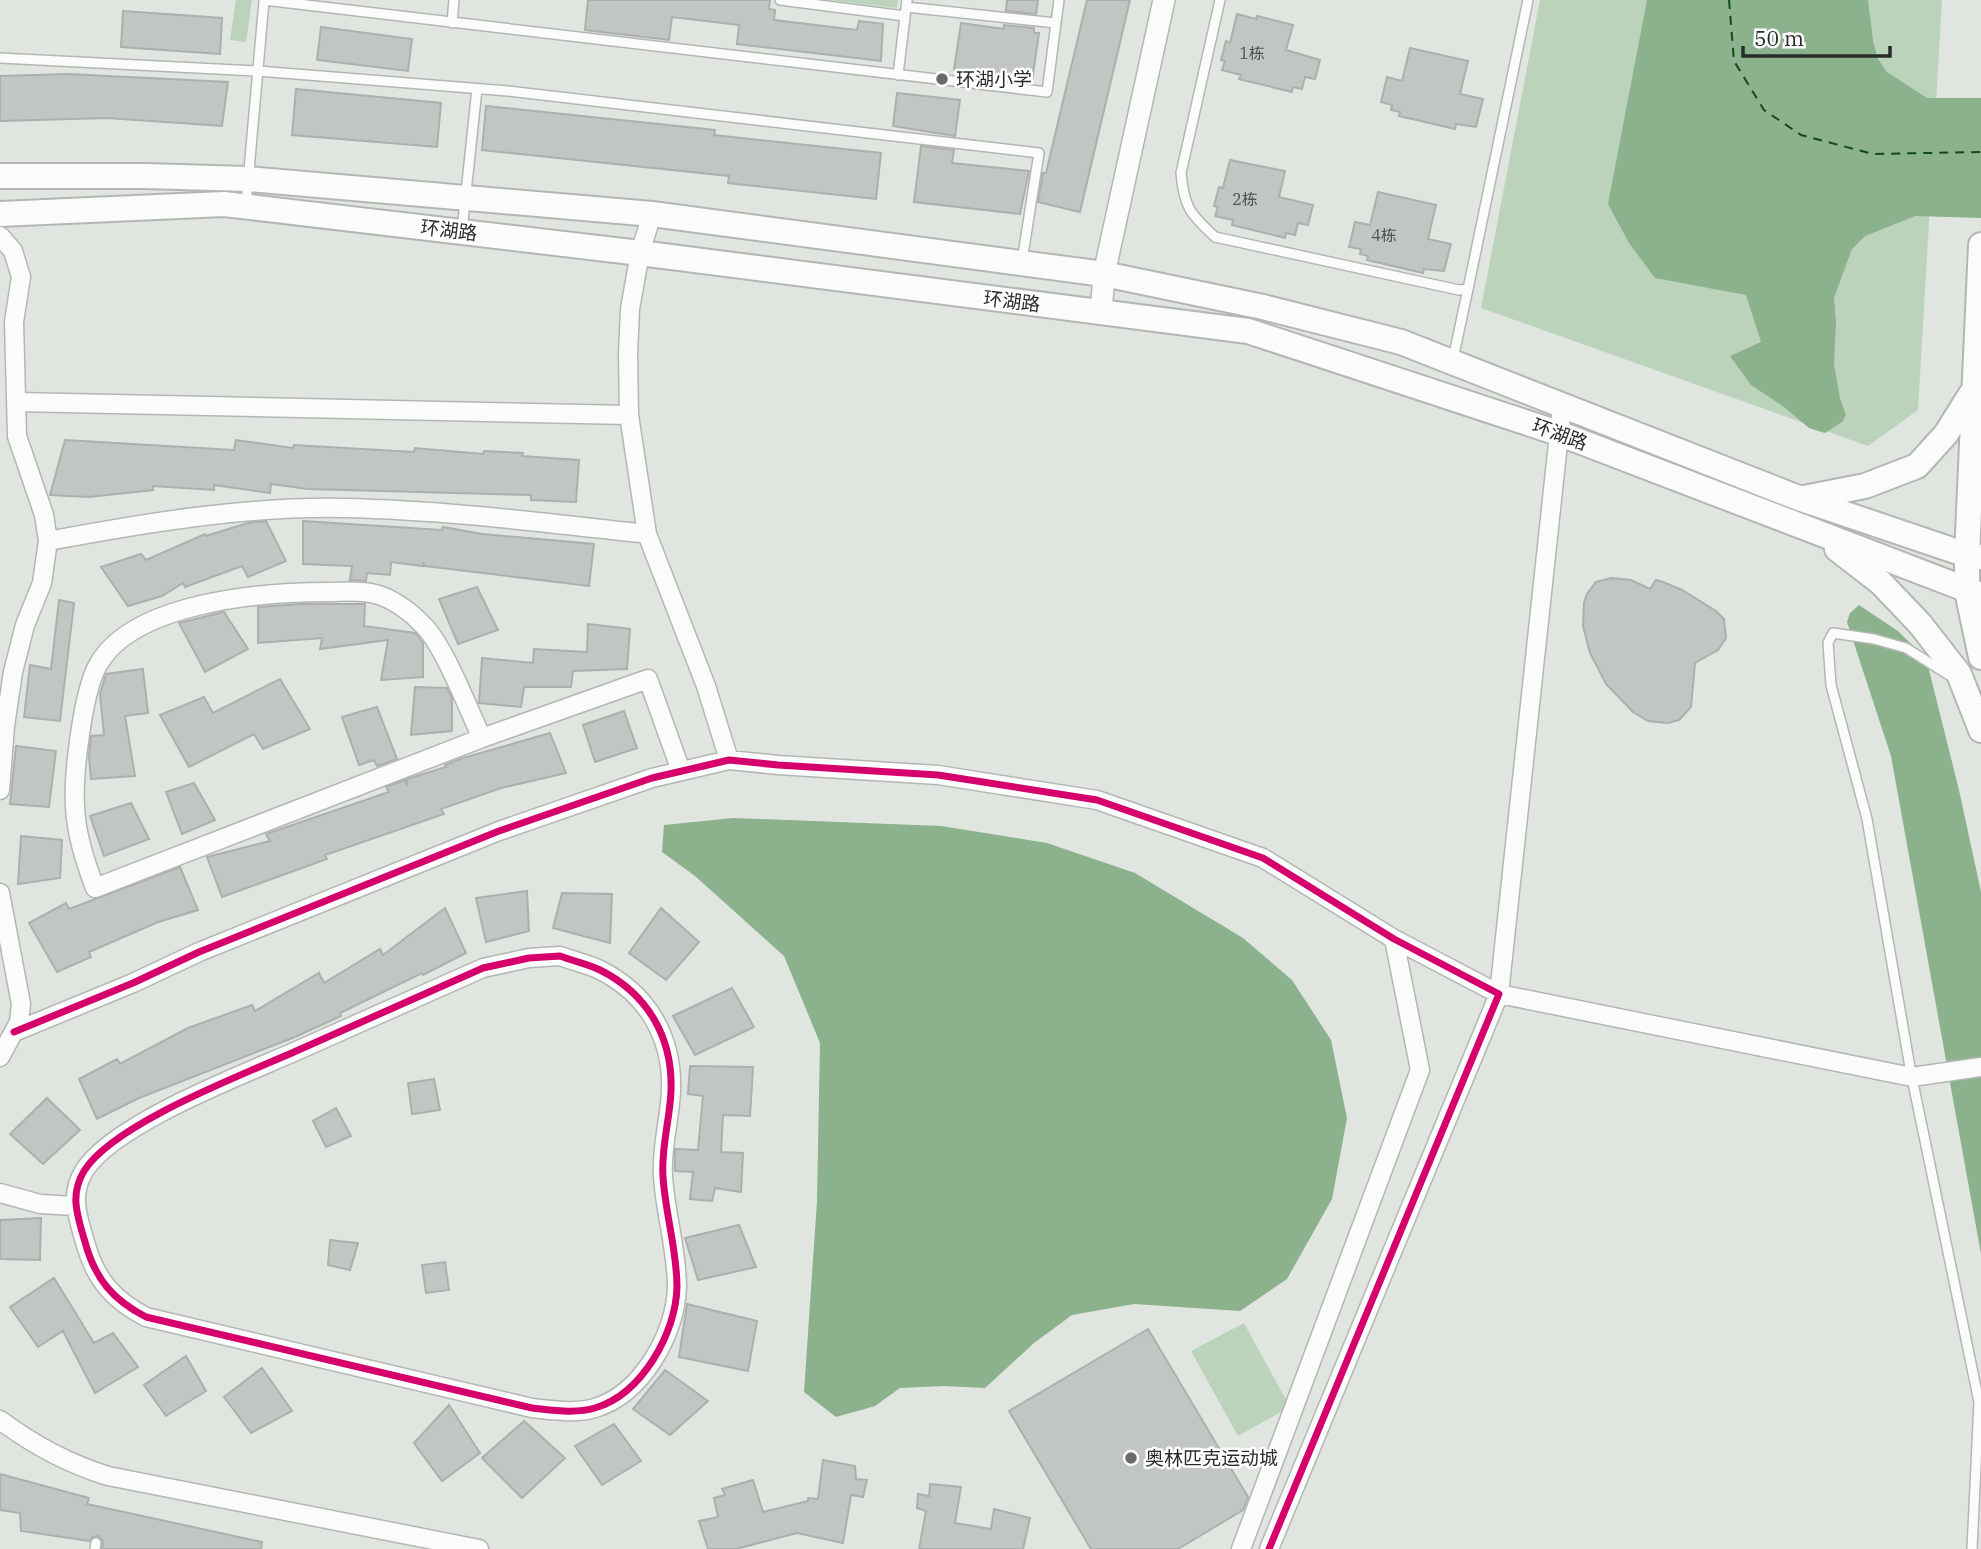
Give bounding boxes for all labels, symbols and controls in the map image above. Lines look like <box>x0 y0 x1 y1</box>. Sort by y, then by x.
scale bar <box>1743 14 1890 58</box>
text: 50 m <box>1754 24 1804 52</box>
house number: 1栋 <box>1239 43 1265 63</box>
place label: 环湖小学 <box>956 67 1032 91</box>
marker: 环湖小学 <box>934 71 950 87</box>
house number: 2栋 <box>1232 189 1258 209</box>
street label: 环湖路 <box>419 215 479 245</box>
house number: 4栋 <box>1371 225 1397 245</box>
street label: 环湖路 <box>982 286 1042 316</box>
street label: 环湖路 <box>1529 413 1591 455</box>
place label: 奥林匹克运动城 <box>1145 1446 1278 1470</box>
marker: 奥林匹克运动城 <box>1123 1450 1139 1466</box>

